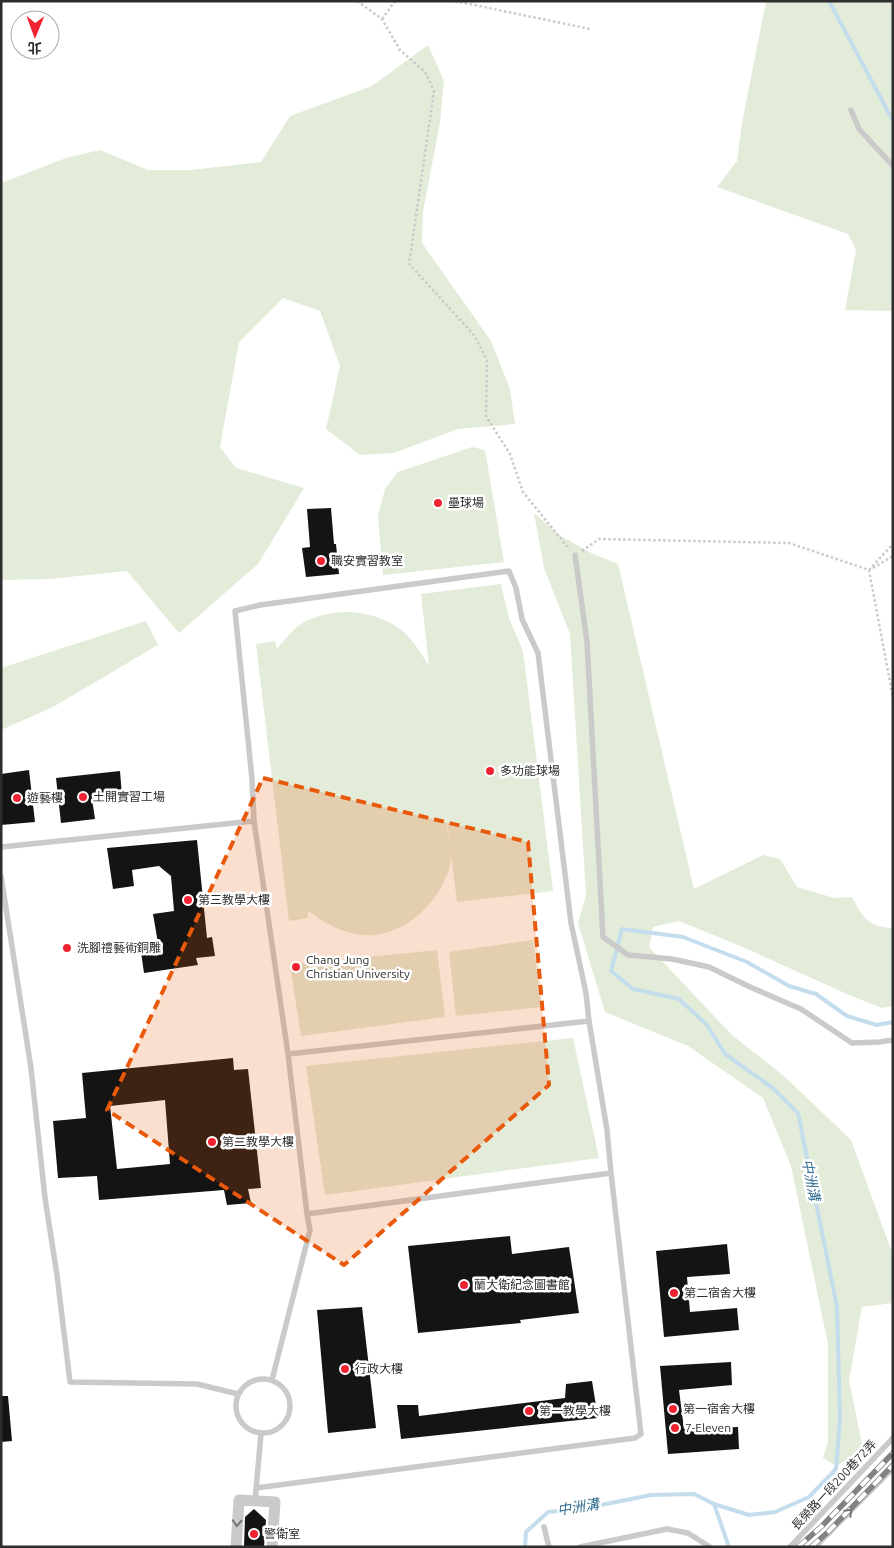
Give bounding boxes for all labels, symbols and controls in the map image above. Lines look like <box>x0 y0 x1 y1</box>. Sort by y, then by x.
north arrow <box>10 10 60 60</box>
text: 北 <box>28 40 42 56</box>
place label: 壘球場 <box>448 496 484 509</box>
marker: 壘球場 <box>432 497 444 509</box>
place label: 職安實習教室 <box>331 554 403 567</box>
marker: 職安實習教室 <box>315 555 327 567</box>
place label: 多功能球場 <box>500 764 560 777</box>
marker: 多功能球場 <box>484 765 496 777</box>
place label: 土開實習工場 <box>93 790 165 803</box>
place label: 遊藝樓 <box>27 791 63 804</box>
marker: 土開實習工場 <box>77 791 89 803</box>
marker: 遊藝樓 <box>11 792 23 804</box>
place label: 第三教學大樓 <box>198 893 270 906</box>
marker: 第三教學大樓 <box>182 894 194 906</box>
place label: 洗腳禮藝術銅雕 <box>77 941 161 954</box>
marker: 洗腳禮藝術銅雕 <box>61 942 73 954</box>
place label: Chang Jung Christian University <box>306 953 410 980</box>
marker: Chang Jung Christian University <box>290 961 302 973</box>
place label: 第二教學大樓 <box>222 1135 294 1148</box>
marker: 第二教學大樓 <box>206 1136 218 1148</box>
water label: 中洲溝 <box>799 1158 823 1204</box>
place label: 蘭大衛紀念圖書館 <box>474 1278 570 1291</box>
marker: 蘭大衛紀念圖書館 <box>458 1279 470 1291</box>
place label: 第二宿舍大樓 <box>684 1286 756 1299</box>
marker: 第二宿舍大樓 <box>668 1287 680 1299</box>
place label: 行政大樓 <box>355 1362 403 1375</box>
marker: 行政大樓 <box>339 1363 351 1375</box>
place label: 第一宿舍大樓 <box>683 1402 755 1415</box>
marker: 第一宿舍大樓 <box>667 1403 679 1415</box>
place label: 第一教學大樓 <box>539 1404 611 1417</box>
marker: 第一教學大樓 <box>523 1405 535 1417</box>
place label: 7-Eleven <box>685 1421 731 1434</box>
marker: 7-Eleven <box>669 1422 681 1434</box>
street label: 長榮路一段200巷72弄 <box>789 1437 879 1532</box>
water label: 中洲溝 <box>556 1496 602 1518</box>
one-way arrow <box>843 1509 852 1518</box>
one-way arrow <box>232 1520 243 1528</box>
place label: 警衛室 <box>264 1527 300 1540</box>
marker: 警衛室 <box>248 1528 260 1540</box>

